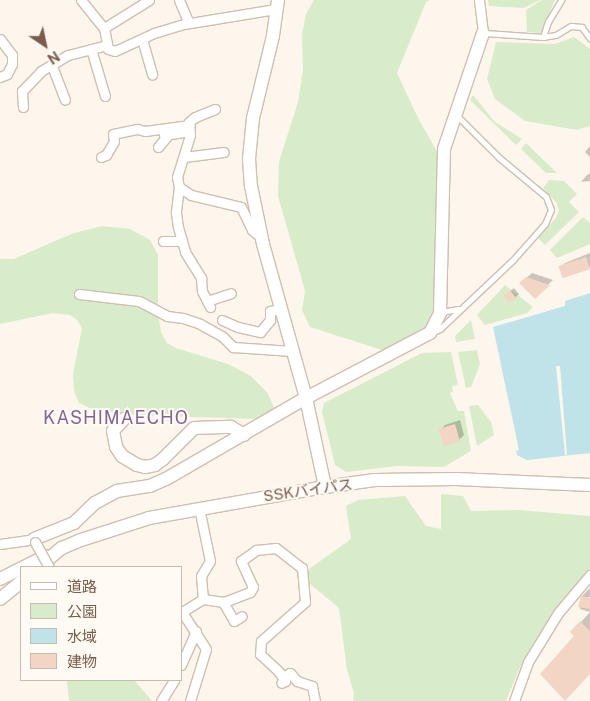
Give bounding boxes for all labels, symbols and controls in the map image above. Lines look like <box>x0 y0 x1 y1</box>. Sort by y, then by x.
north arrow <box>20 20 70 70</box>
text: N <box>44 48 62 67</box>
district label: KASHIMAECHO <box>42 407 190 429</box>
street label: SSKバイパス <box>262 475 354 505</box>
legend <box>20 566 182 681</box>
text: 道路 <box>67 578 97 595</box>
text: 公園 <box>67 603 97 620</box>
text: 水域 <box>67 628 97 645</box>
text: 建物 <box>67 653 97 670</box>

